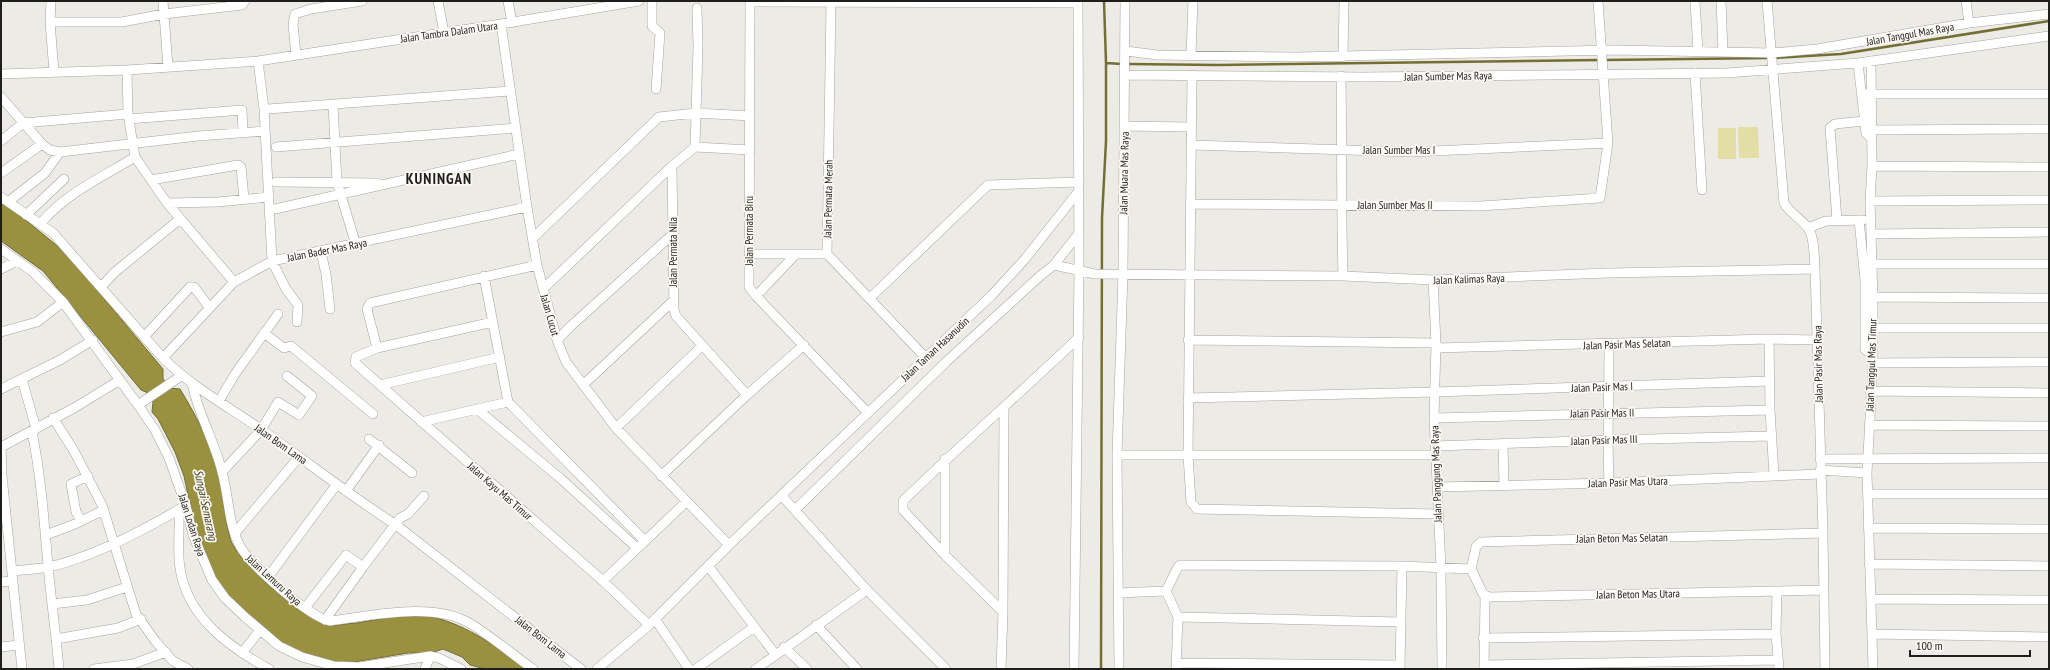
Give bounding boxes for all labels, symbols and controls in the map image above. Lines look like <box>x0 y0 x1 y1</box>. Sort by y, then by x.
street label: Jalan Tambra Dalam Utara <box>398 18 499 46</box>
street label: Jalan Tanggul Mas Raya <box>1864 19 1955 49</box>
street label: Jalan Sumber Mas Raya <box>1403 68 1492 84</box>
street label: Jalan Muara Mas Raya <box>1116 131 1132 216</box>
street label: Jalan Sumber Mas I <box>1362 143 1435 157</box>
street label: Jalan Permata Merah <box>820 159 836 239</box>
district label: KUNINGAN <box>406 169 472 188</box>
street label: Jalan Permata Biru <box>742 196 756 267</box>
street label: Jalan Sumber Mas II <box>1356 198 1433 212</box>
street label: Jalan Permata Nila <box>666 217 680 288</box>
street label: Jalan Bader Mas Raya <box>285 235 368 265</box>
street label: Jalan Kalimas Raya <box>1432 271 1505 287</box>
street label: Jalan Cucut <box>537 292 563 337</box>
street label: Jalan Taman Hasanudin <box>897 314 972 385</box>
street label: Jalan Tanggul Mas Timur <box>1862 318 1880 413</box>
street label: Jalan Pasir Mas Raya <box>1810 325 1826 404</box>
street label: Jalan Pasir Mas Selatan <box>1582 335 1671 353</box>
street label: Jalan Pasir Mas I <box>1570 379 1633 395</box>
street label: Jalan Pasir Mas II <box>1569 405 1634 421</box>
street label: Jalan Bom Lama <box>251 420 310 467</box>
street label: Jalan Panggung Mas Raya <box>1427 425 1445 524</box>
street label: Jalan Pasir Mas III <box>1569 432 1638 448</box>
street label: Jalan Kayu Mas Timur <box>464 458 535 523</box>
water label: Sungai Semarang <box>191 468 221 543</box>
street label: Jalan Pasir Mas Utara <box>1587 474 1668 490</box>
street label: Jalan Lodan Raya <box>175 491 209 558</box>
street label: Jalan Beton Mas Selatan <box>1575 530 1668 546</box>
street label: Jalan Lemuru Raya <box>243 551 305 609</box>
street label: Jalan Beton Mas Utara <box>1595 586 1680 602</box>
street label: Jalan Bom Lama <box>512 612 569 661</box>
scale bar <box>1910 632 2030 658</box>
text: 100 m <box>1916 638 1943 653</box>

